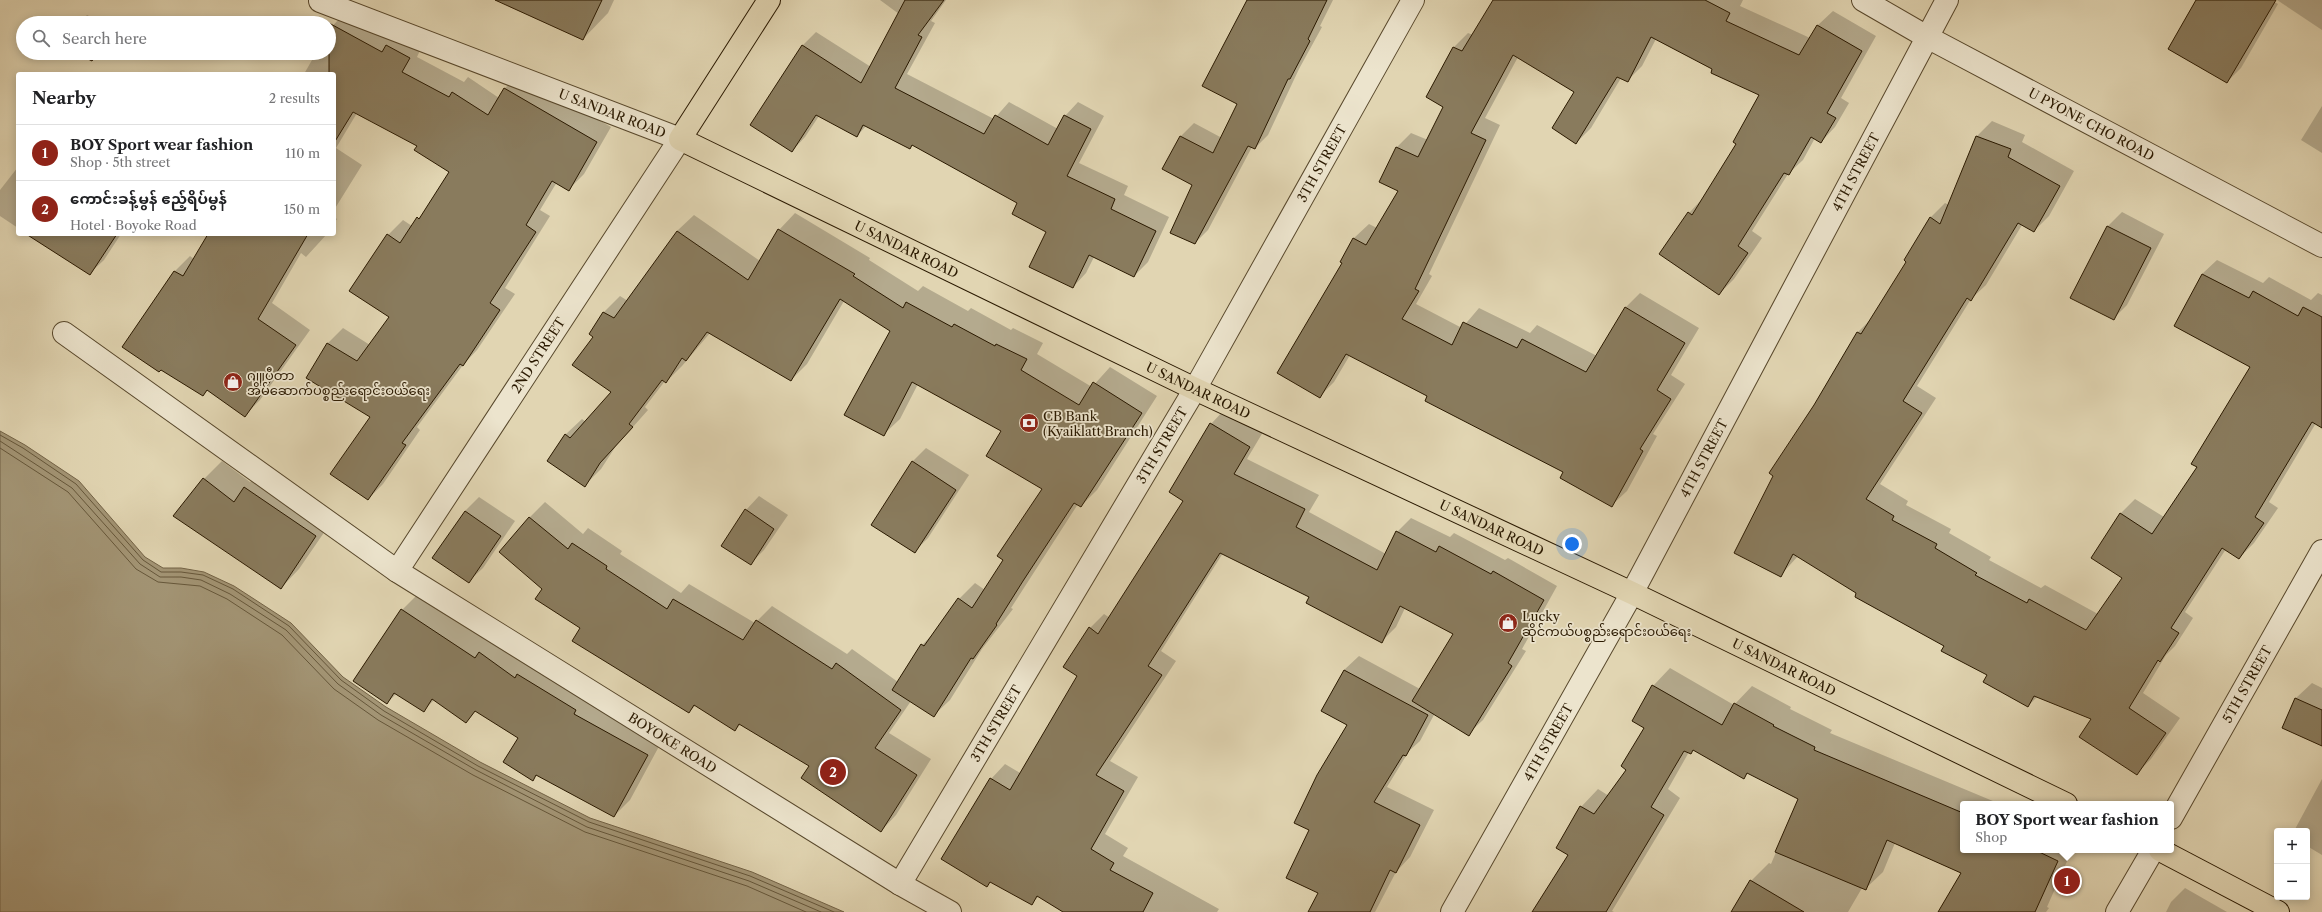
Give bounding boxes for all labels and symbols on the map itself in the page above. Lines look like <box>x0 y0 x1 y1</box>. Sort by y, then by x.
street label: U PYONE CHO ROAD <box>2026 84 2157 164</box>
street label: U SANDAR ROAD <box>556 85 668 141</box>
street label: 3TH STREET <box>1293 122 1350 205</box>
street label: 4TH STREET <box>1828 130 1883 214</box>
street label: U SANDAR ROAD <box>852 217 961 281</box>
street label: 2ND STREET <box>508 314 569 396</box>
street label: U SANDAR ROAD <box>1144 359 1253 422</box>
place label: ဂျူပီတာ အိမ်ဆောက်ပစ္စည်းရောင်းဝယ်ရေး <box>247 367 430 401</box>
shop icon: ဂျူပီတာ အိမ်ဆောက်ပစ္စည်းရောင်းဝယ်ရေး <box>222 371 244 393</box>
street label: 3TH STREET <box>1133 404 1191 486</box>
place label: CB Bank (Kyaiklatt Branch) <box>1043 408 1153 439</box>
bank icon: CB Bank (Kyaiklatt Branch) <box>1018 412 1040 434</box>
street label: 4TH STREET <box>1676 416 1731 500</box>
street label: U SANDAR ROAD <box>1437 496 1547 559</box>
your location <box>1562 534 1582 554</box>
place label: Lucky ဆိုင်ကယ်ပစ္စည်းရောင်း၀ယ်ရေး <box>1522 608 1691 642</box>
shop icon: Lucky ဆိုင်ကယ်ပစ္စည်းရောင်း၀ယ်ရေး <box>1497 612 1519 634</box>
street label: U SANDAR ROAD <box>1730 635 1839 699</box>
street label: 5TH STREET <box>2219 642 2275 725</box>
street label: 3TH STREET <box>967 682 1025 765</box>
street label: 4TH STREET <box>1520 700 1576 784</box>
street label: BOYOKE ROAD <box>625 709 720 776</box>
pin: 2 <box>820 757 846 787</box>
pin: 1 <box>2054 866 2080 896</box>

